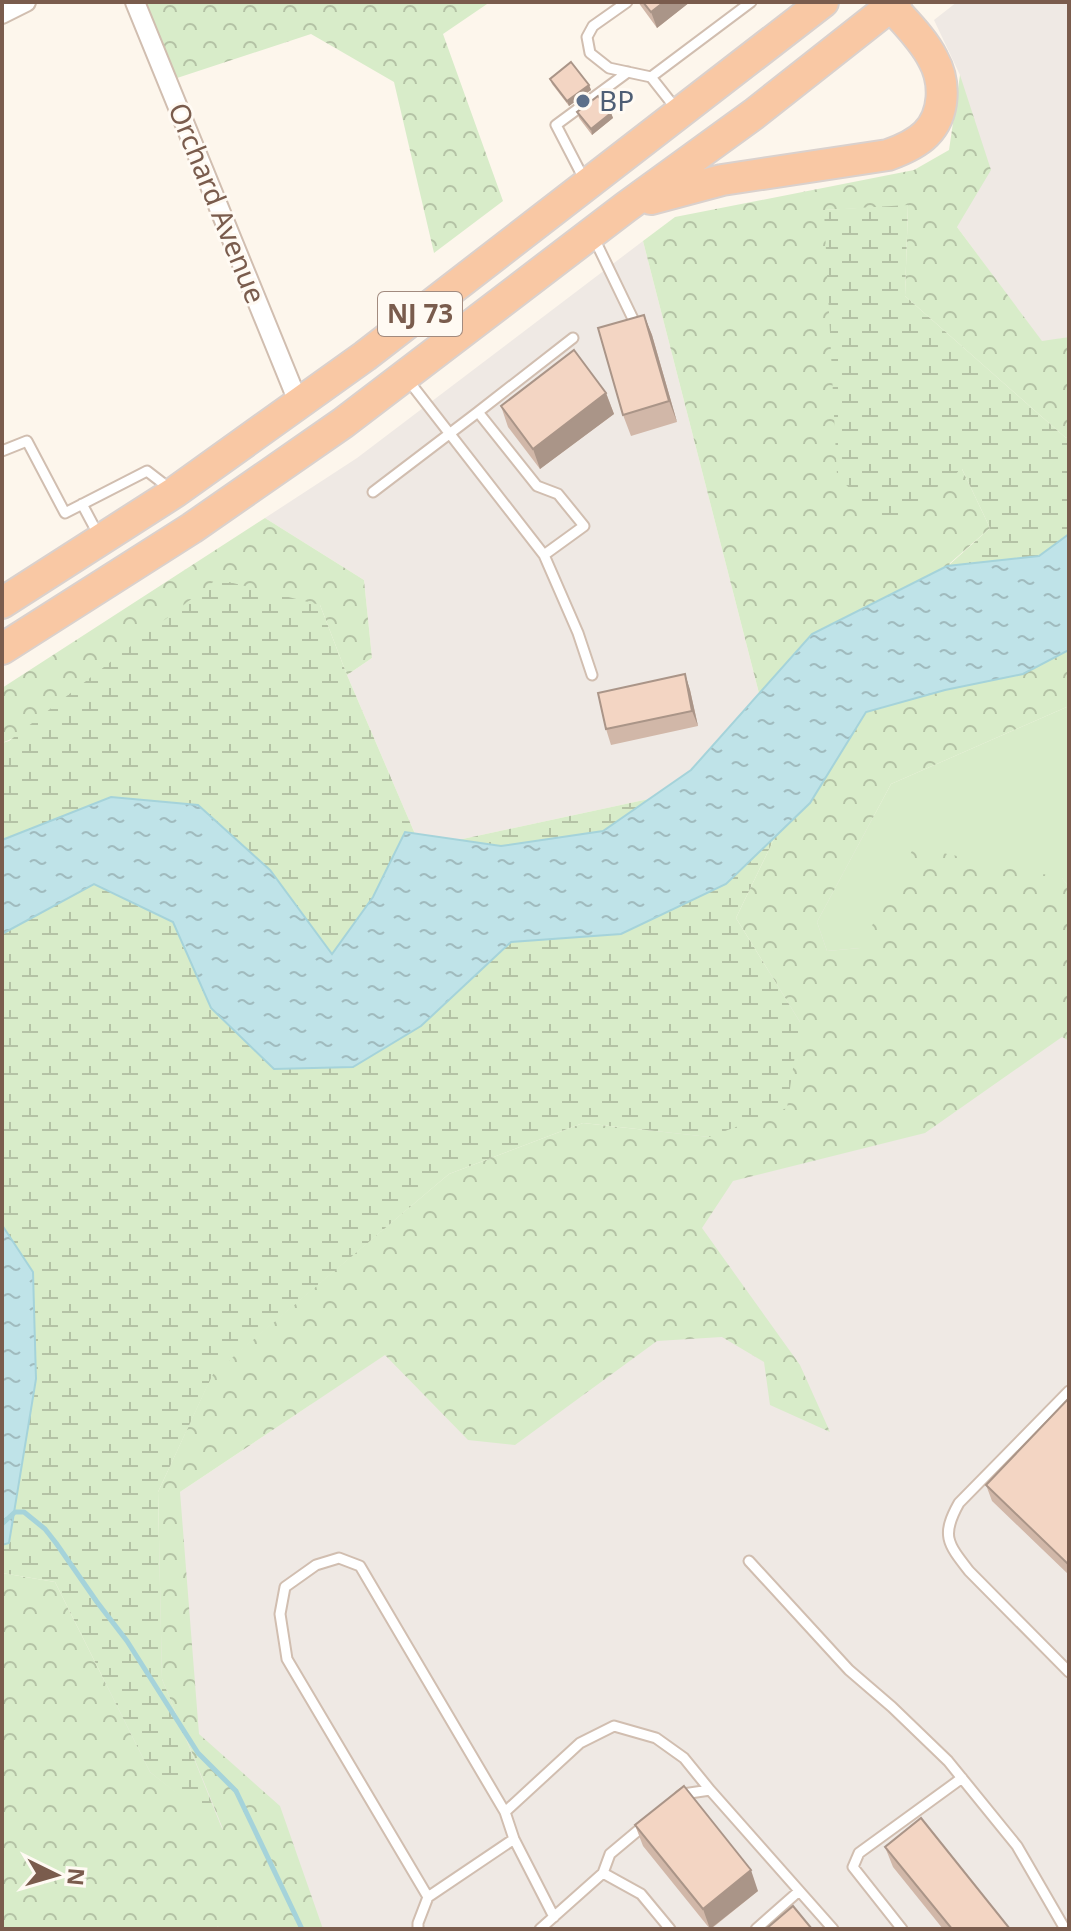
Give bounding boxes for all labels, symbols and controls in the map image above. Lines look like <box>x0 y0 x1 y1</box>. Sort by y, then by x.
place label: BP <box>599 81 634 119</box>
marker: BP <box>574 92 592 110</box>
street label: Orchard Avenue <box>160 97 275 309</box>
road number: NJ 73 <box>378 292 462 336</box>
north arrow <box>16 1835 96 1915</box>
text: N <box>61 1867 93 1887</box>

